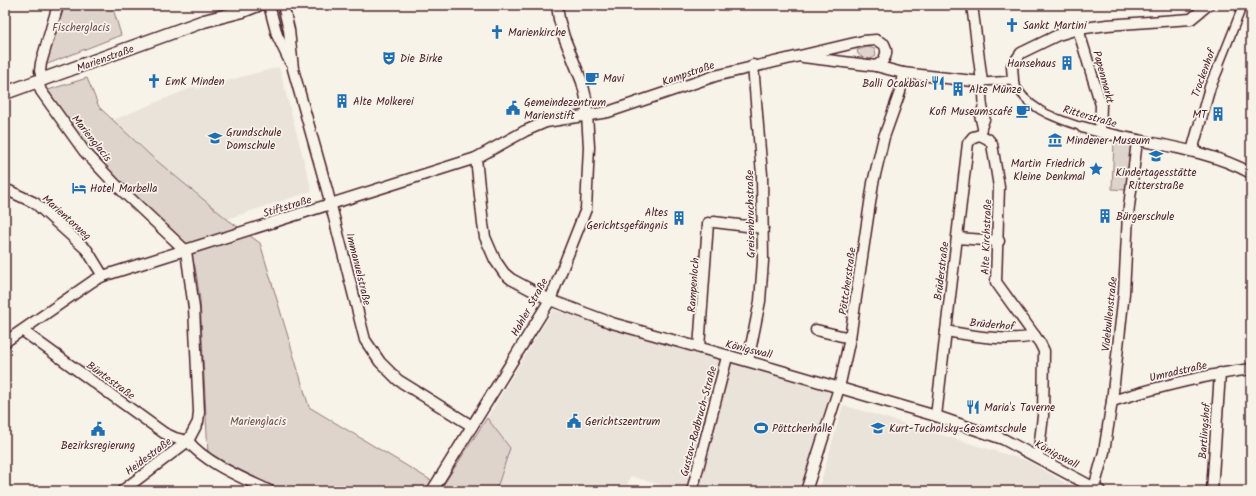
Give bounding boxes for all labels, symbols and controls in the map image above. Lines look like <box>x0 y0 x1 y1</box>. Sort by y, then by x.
church icon: Sankt Martini <box>1004 17 1020 33</box>
place label: Sankt Martini <box>1023 17 1087 35</box>
park label: Fischerglacis <box>52 19 110 37</box>
church icon: Marienkirche <box>489 24 505 40</box>
place label: Marienkirche <box>508 24 566 42</box>
street label: Marienstraße <box>74 40 137 78</box>
street label: Trockenhof <box>1187 45 1222 100</box>
street label: Papenmarkt <box>1087 49 1119 106</box>
theatre icon: Die Birke <box>381 50 397 66</box>
place label: Die Birke <box>400 50 442 68</box>
place label: Hansehaus <box>1007 55 1056 73</box>
building icon: Hansehaus <box>1059 55 1075 71</box>
street label: Kampstraße <box>659 57 717 91</box>
cafe icon: Mavi <box>584 70 600 86</box>
place label: Mavi <box>603 70 624 88</box>
church icon: EmK Minden <box>146 73 162 89</box>
place label: EmK Minden <box>165 73 225 91</box>
place label: Balli Ocakbasi <box>862 75 927 93</box>
restaurant icon: Balli Ocakbasi <box>930 75 946 91</box>
building icon: Alte Münze <box>950 81 966 97</box>
place label: Alte Münze <box>969 81 1022 99</box>
building icon: Alte Molkerei <box>334 93 350 109</box>
place label: Alte Molkerei <box>353 93 414 111</box>
place label: Gemeindezentrum Marienstift <box>524 94 606 125</box>
public building icon: Gemeindezentrum Marienstift <box>505 100 521 116</box>
street label: Ritterstraße <box>1061 101 1119 133</box>
place label: Kofi Museumscafé <box>929 103 1013 121</box>
cafe icon: Kofi Museumscafé <box>1015 103 1031 119</box>
place label: MT <box>1192 106 1208 124</box>
building icon: MT <box>1210 106 1226 122</box>
street label: Marienglacis <box>67 111 116 166</box>
place label: Grundschule Domschule <box>226 124 281 155</box>
school or university icon: Grundschule Domschule <box>207 130 223 146</box>
museum icon: Mindener Museum <box>1047 132 1063 148</box>
place label: Mindener Museum <box>1066 132 1150 150</box>
school or university icon: Kindertagesstätte Ritterstraße <box>1148 148 1164 164</box>
place label: Martin Friedrich Kleine Denkmal <box>1011 155 1085 186</box>
place icon: Martin Friedrich Kleine Denkmal <box>1088 161 1104 177</box>
place label: Kindertagesstätte Ritterstraße <box>1116 164 1197 195</box>
street label: Greisenbruchstraße <box>741 170 761 258</box>
hotel icon: Hotel Marbella <box>71 180 87 196</box>
place label: Hotel Marbella <box>90 180 157 198</box>
street label: Marientorweg <box>38 191 95 245</box>
street label: Stiftstraße <box>261 191 314 223</box>
street label: Alte Kirchstraße <box>977 199 997 275</box>
place label: Altes Gerichtsgefängnis <box>587 204 668 235</box>
building icon: Bürgerschule <box>1097 208 1113 224</box>
place label: Bürgerschule <box>1116 208 1174 226</box>
building icon: Altes Gerichtsgefängnis <box>671 210 687 226</box>
street label: Immanuelstraße <box>340 231 376 307</box>
street label: Brüderstraße <box>929 241 955 302</box>
street label: Pöttcherstraße <box>834 246 862 316</box>
street label: Rampenloch <box>683 257 705 313</box>
street label: Hahler Straße <box>506 275 553 340</box>
street label: Videbullenstraße <box>1097 276 1123 352</box>
street label: Brüderhof <box>969 314 1017 336</box>
street label: Königswall <box>723 335 774 365</box>
street label: Büntestraße <box>82 357 139 405</box>
street label: Umradstraße <box>1148 357 1209 387</box>
street label: Gustav-Radbruch-Straße <box>676 364 722 479</box>
restaurant icon: Maria's Taverne <box>965 399 981 415</box>
place label: Maria's Taverne <box>984 399 1055 417</box>
street label: Bartlingshof <box>1194 401 1216 460</box>
park label: Marienglacis <box>230 413 286 431</box>
public building icon: Gerichtszentrum <box>566 413 582 429</box>
place label: Gerichtszentrum <box>585 413 661 431</box>
sports icon: Pöttcherhalle <box>753 420 769 436</box>
place label: Pöttcherhalle <box>772 420 832 438</box>
school or university icon: Kurt-Tucholsky-Gesamtschule <box>870 420 886 436</box>
place label: Kurt-Tucholsky-Gesamtschule <box>889 420 1026 438</box>
public building icon: Bezirksregierung <box>90 421 106 437</box>
street label: Heidestraße <box>121 433 176 480</box>
street label: Königswall <box>1031 436 1082 474</box>
place label: Bezirksregierung <box>61 437 135 455</box>

